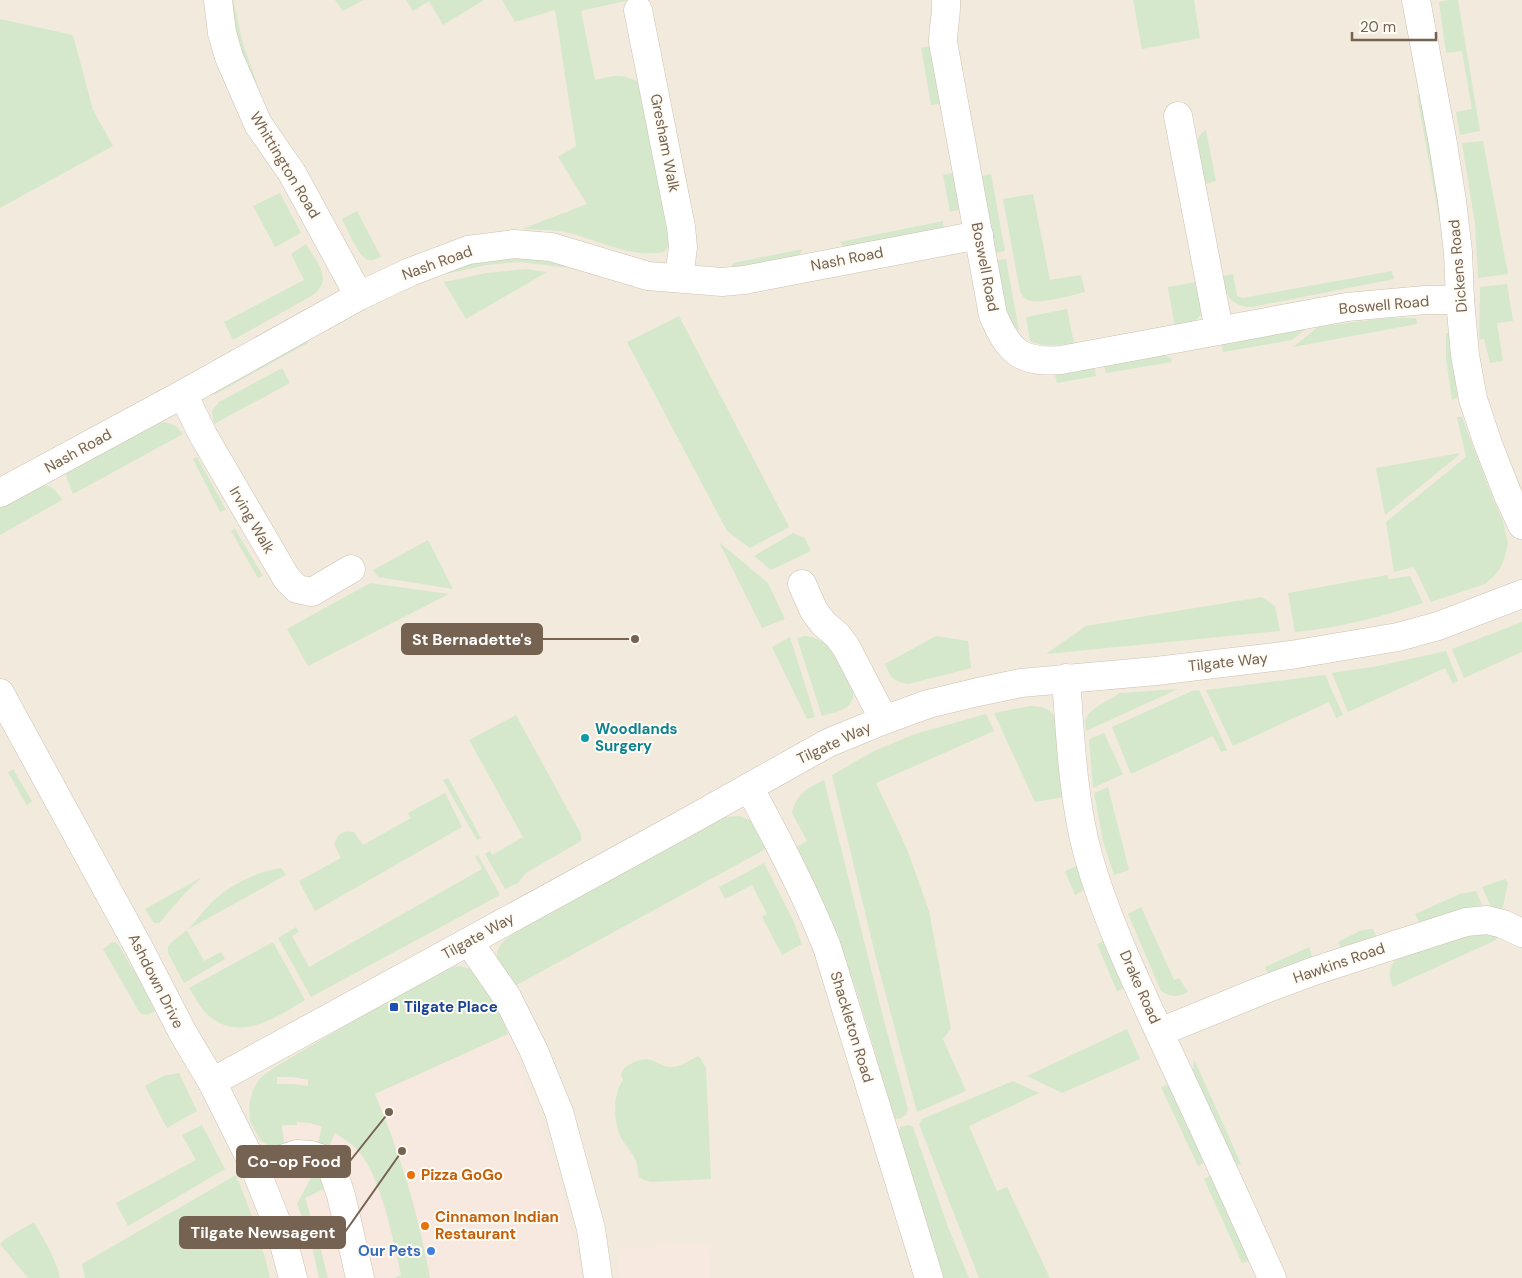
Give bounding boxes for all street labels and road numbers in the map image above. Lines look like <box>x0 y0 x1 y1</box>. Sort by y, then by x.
street label: Gresham Walk <box>646 92 684 194</box>
street label: Whittington Road <box>245 108 325 222</box>
street label: Dickens Road <box>1444 219 1472 313</box>
street label: Boswell Road <box>967 221 1003 313</box>
street label: Nash Road <box>399 241 475 285</box>
street label: Nash Road <box>809 242 885 276</box>
street label: Boswell Road <box>1338 291 1430 319</box>
street label: Nash Road <box>41 424 115 478</box>
street label: Irving Walk <box>225 483 279 558</box>
street label: Tilgate Way <box>1187 648 1269 676</box>
street label: Tilgate Way <box>794 717 875 769</box>
street label: Tilgate Way <box>438 908 518 964</box>
street label: Ashdown Drive <box>124 930 188 1032</box>
street label: Hawkins Road <box>1290 938 1388 988</box>
street label: Drake Road <box>1115 947 1165 1027</box>
street label: Shackleton Road <box>826 969 878 1085</box>

